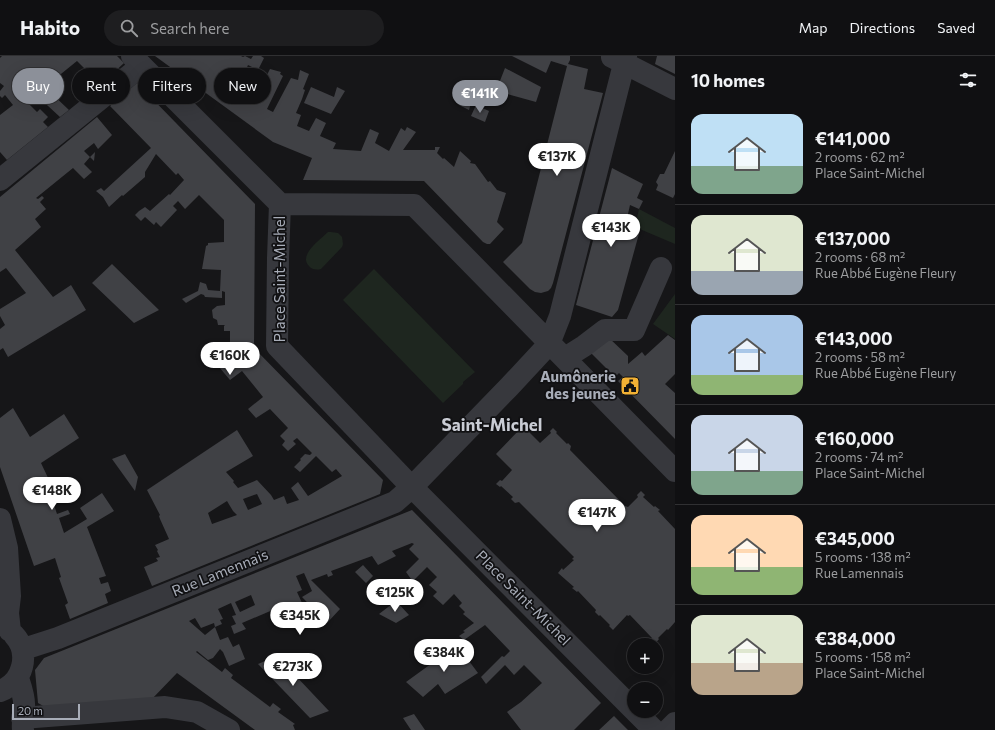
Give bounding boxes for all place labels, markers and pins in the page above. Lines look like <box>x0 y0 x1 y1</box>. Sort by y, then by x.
pin: €141K <box>452 80 508 114</box>
pin: €137K <box>529 143 585 177</box>
pin: €143K <box>583 214 639 248</box>
pin: €160K <box>202 342 258 376</box>
place label: Aumônerie des jeunes <box>540 367 616 402</box>
public building icon: Aumônerie des jeunes <box>619 375 641 397</box>
pin: €148K <box>24 477 80 511</box>
pin: €147K <box>569 499 625 533</box>
pin: €125K <box>367 579 423 613</box>
pin: €345K <box>272 602 328 636</box>
pin: €384K <box>416 639 472 673</box>
pin: €273K <box>265 653 321 687</box>

